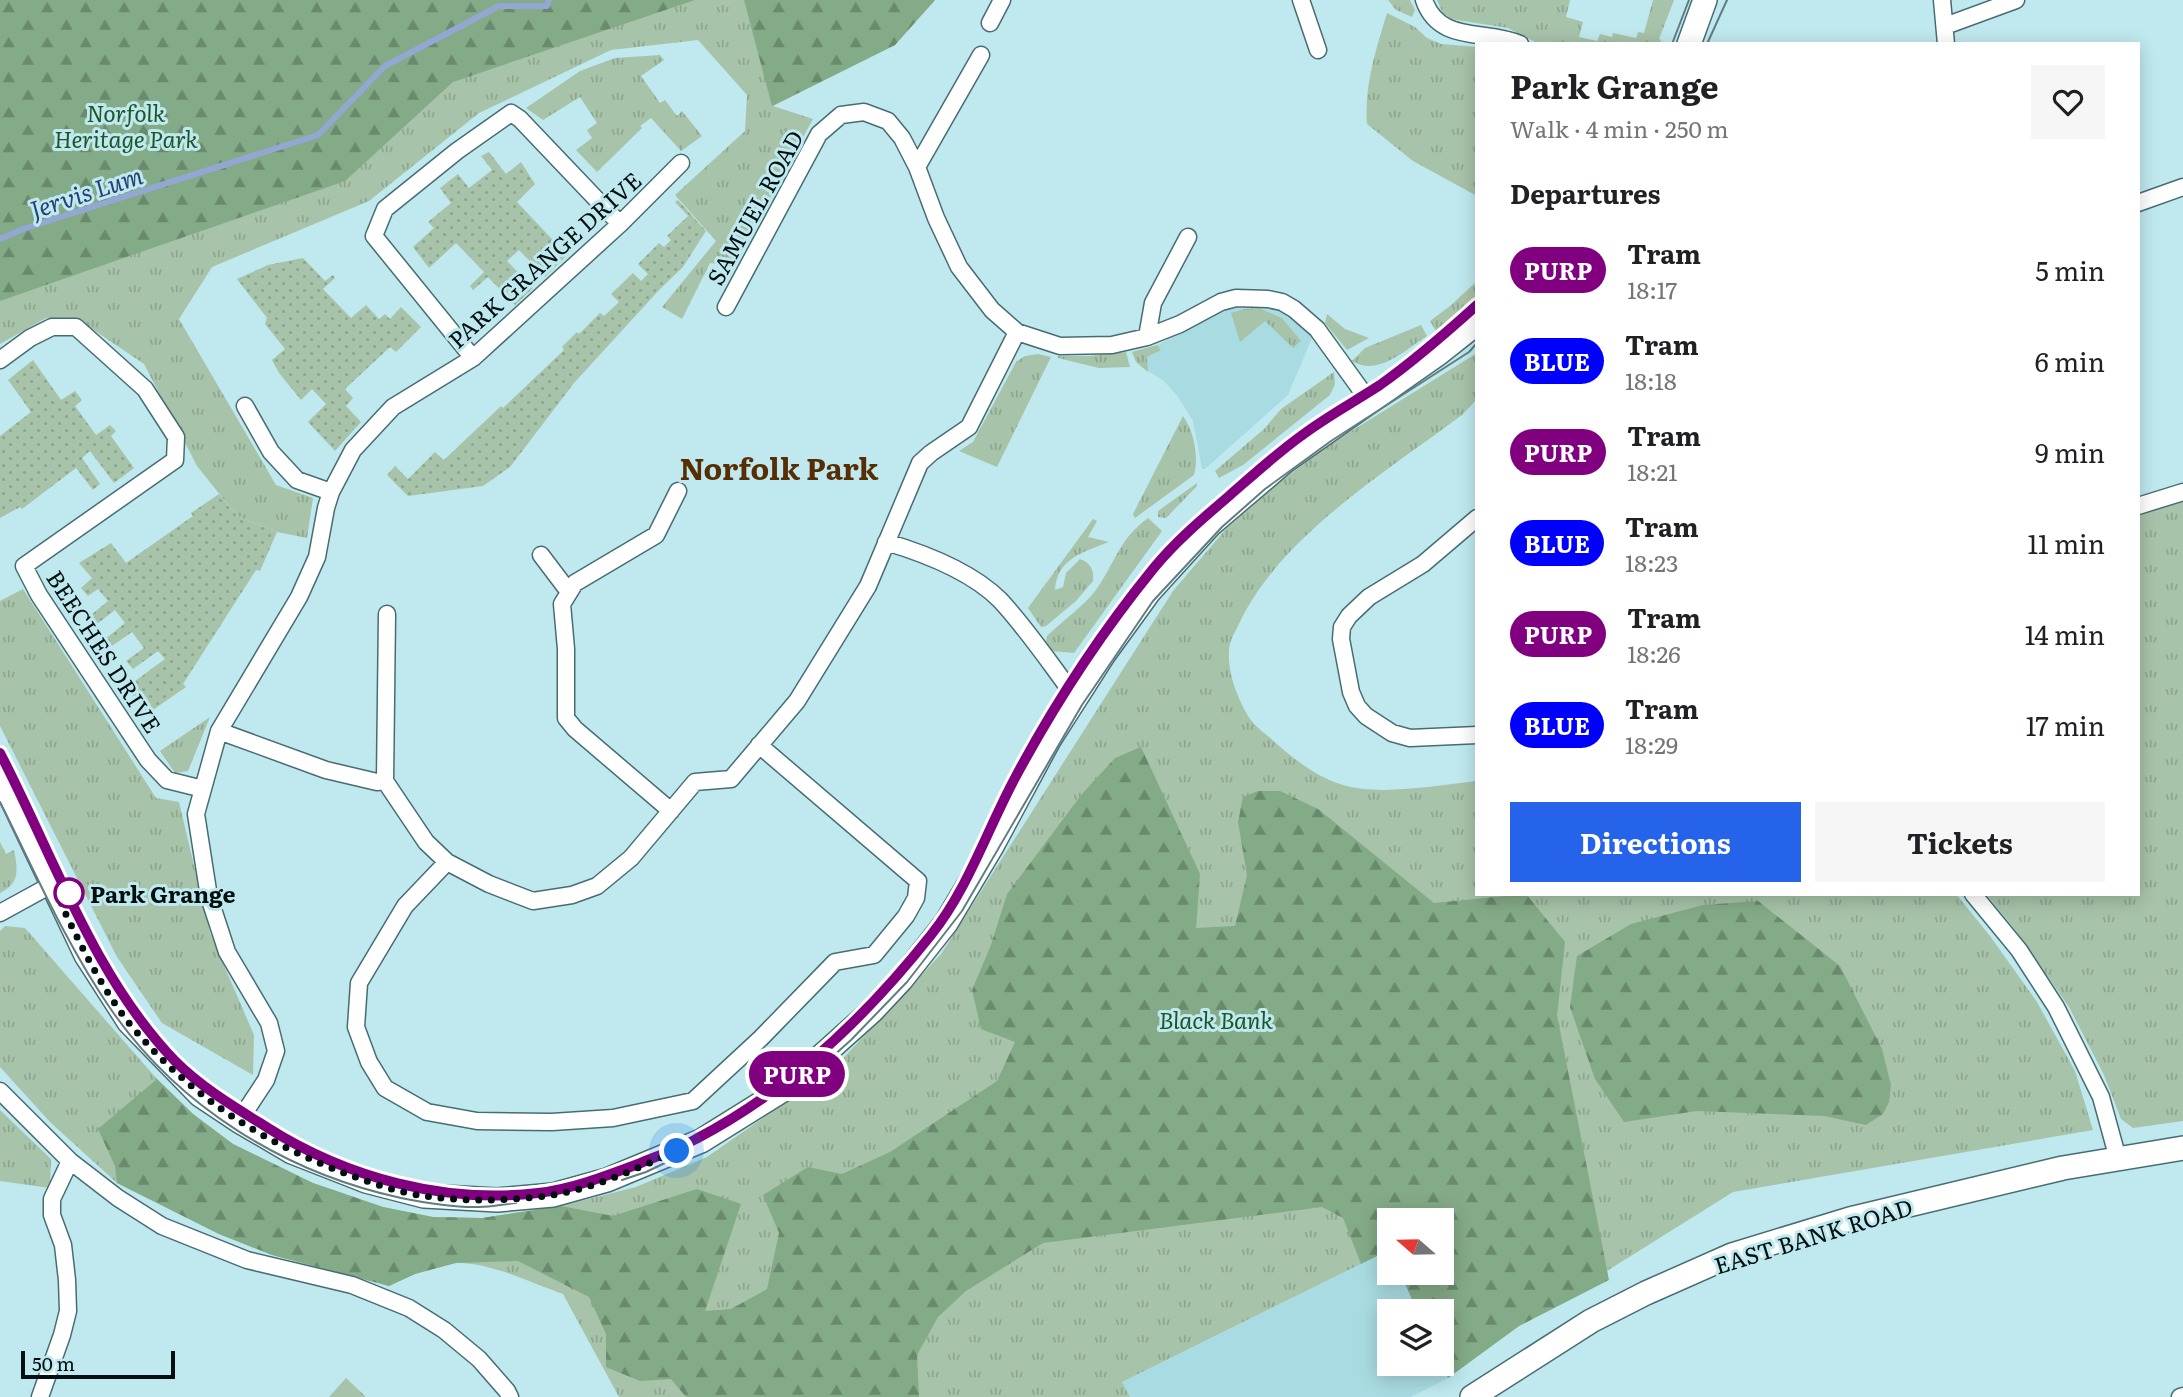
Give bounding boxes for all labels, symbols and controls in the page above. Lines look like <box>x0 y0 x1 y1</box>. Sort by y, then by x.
text: Park Grange <box>1510 60 1719 109</box>
button: heart <box>2031 65 2105 139</box>
park label: Norfolk Heritage Park <box>54 95 198 155</box>
text: Walk · 4 min · 250 m <box>1510 111 1729 145</box>
street label: SAMUEL ROAD <box>697 123 811 291</box>
water label: Jervis Lum <box>25 156 147 226</box>
street label: PARK GRANGE DRIVE <box>440 163 648 355</box>
text: Departures <box>1510 173 1661 212</box>
text: Tram <box>1627 233 1701 272</box>
text: 5 min <box>2036 250 2105 289</box>
text: PURP <box>1524 252 1592 287</box>
text: 18:17 <box>1627 272 1677 306</box>
text: Tram <box>1625 324 1699 363</box>
text: 6 min <box>2035 341 2105 380</box>
text: BLUE <box>1524 343 1590 378</box>
text: 18:18 <box>1625 363 1677 397</box>
text: Tram <box>1627 415 1701 454</box>
text: 9 min <box>2035 432 2105 471</box>
text: PURP <box>1524 434 1592 469</box>
district label: Norfolk Park <box>679 445 879 489</box>
text: 18:21 <box>1627 454 1678 488</box>
text: Tram <box>1625 506 1699 545</box>
text: 11 min <box>2028 523 2105 562</box>
text: BLUE <box>1524 525 1590 560</box>
text: 18:23 <box>1625 545 1679 579</box>
street label: BEECHES DRIVE <box>39 563 171 739</box>
text: Tram <box>1627 597 1701 636</box>
text: 14 min <box>2025 614 2105 653</box>
text: PURP <box>1524 616 1592 651</box>
text: 18:26 <box>1627 636 1681 670</box>
text: Tram <box>1625 688 1699 727</box>
text: 17 min <box>2026 705 2105 744</box>
text: BLUE <box>1524 707 1590 742</box>
text: 18:29 <box>1625 727 1678 761</box>
button: Directions <box>1510 802 1801 882</box>
button: Tickets <box>1815 802 2105 882</box>
place label: Park Grange <box>90 876 235 910</box>
marker: Park Grange <box>54 878 84 908</box>
park label: Black Bank <box>1159 1002 1274 1036</box>
line badge: PURP <box>748 1051 846 1097</box>
text: PURP <box>763 1056 831 1091</box>
your location <box>659 1133 694 1168</box>
street label: EAST BANK ROAD <box>1710 1189 1916 1281</box>
north arrow <box>1377 1208 1454 1284</box>
map controls <box>1377 1208 1454 1376</box>
button: layers <box>1377 1299 1454 1376</box>
scale bar <box>21 1348 175 1380</box>
text: 50 m <box>32 1349 75 1377</box>

